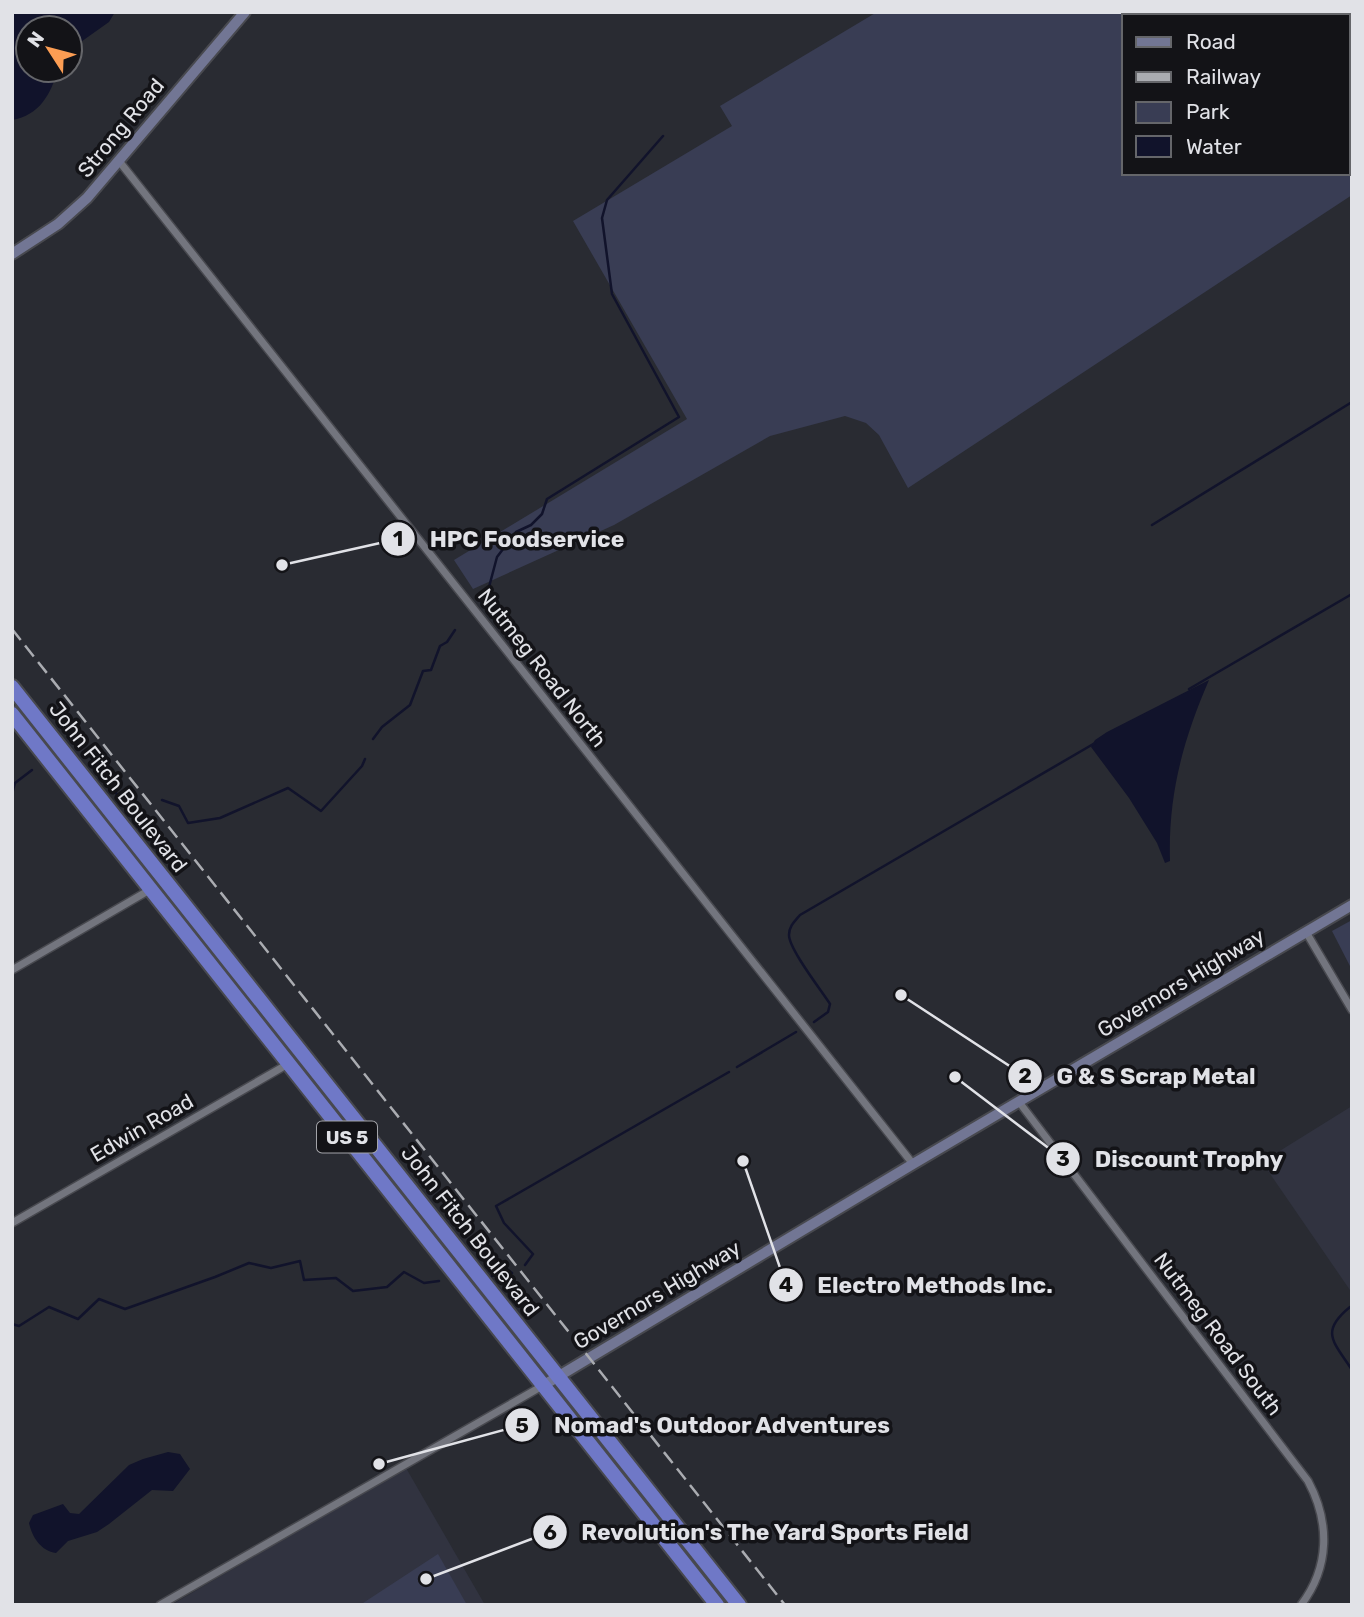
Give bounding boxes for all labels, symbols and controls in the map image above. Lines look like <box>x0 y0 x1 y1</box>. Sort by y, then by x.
north arrow <box>14 14 84 84</box>
legend <box>1122 14 1350 175</box>
text: N <box>22 27 49 52</box>
text: Road <box>1186 29 1236 54</box>
text: Railway <box>1186 64 1261 89</box>
street label: Strong Road <box>72 73 169 182</box>
text: Park <box>1186 99 1230 124</box>
text: Water <box>1186 134 1242 159</box>
callout: HPC Foodservice <box>380 517 638 561</box>
text: HPC Foodservice <box>430 525 624 553</box>
text: 1 <box>393 526 403 551</box>
street label: Nutmeg Road North <box>473 584 612 752</box>
street label: John Fitch Boulevard <box>44 696 193 877</box>
street label: Governors Highway <box>1093 923 1269 1042</box>
callout: G & S Scrap Metal <box>1007 1054 1269 1098</box>
text: G & S Scrap Metal <box>1056 1062 1256 1090</box>
text: 2 <box>1018 1063 1032 1088</box>
street label: Edwin Road <box>86 1088 198 1167</box>
road number: US 5 <box>317 1121 377 1152</box>
callout: Discount Trophy <box>1045 1137 1297 1181</box>
street label: John Fitch Boulevard <box>396 1140 545 1321</box>
text: Discount Trophy <box>1095 1145 1283 1173</box>
text: 3 <box>1056 1146 1070 1171</box>
street label: Governors Highway <box>569 1235 745 1354</box>
street label: Nutmeg Road South <box>1149 1247 1288 1420</box>
callout: Electro Methods Inc. <box>768 1263 1067 1307</box>
text: Electro Methods Inc. <box>817 1271 1053 1299</box>
text: 4 <box>779 1272 793 1297</box>
callout: Nomad's Outdoor Adventures <box>504 1403 904 1447</box>
text: Nomad's Outdoor Adventures <box>554 1411 890 1439</box>
text: 5 <box>515 1413 529 1438</box>
callout: Revolution's The Yard Sports Field <box>532 1510 984 1554</box>
text: Revolution's The Yard Sports Field <box>581 1518 969 1546</box>
text: 6 <box>543 1520 557 1545</box>

